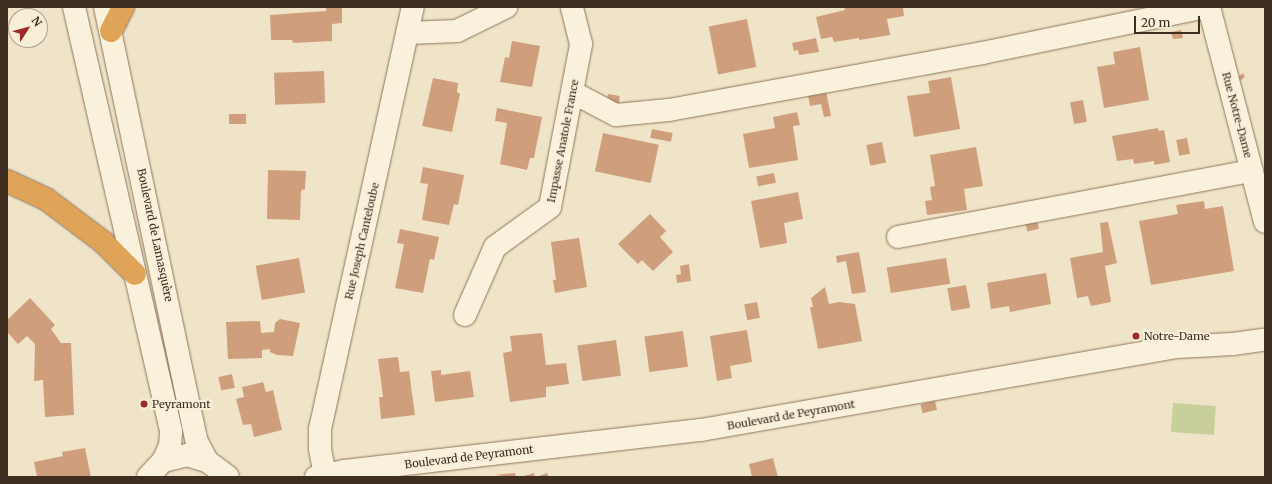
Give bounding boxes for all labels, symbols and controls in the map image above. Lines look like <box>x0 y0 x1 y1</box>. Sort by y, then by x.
north arrow <box>8 8 48 48</box>
scale bar <box>1136 8 1202 34</box>
text: N <box>29 14 45 29</box>
text: 20 m <box>1141 15 1170 30</box>
street label: Rue Notre-Dame <box>1219 71 1255 159</box>
street label: Impasse Anatole France <box>545 78 581 204</box>
street label: Boulevard de Lamasquère <box>134 167 176 303</box>
street label: Rue Joseph Canteloube <box>342 181 382 301</box>
place label: Notre-Dame <box>1144 329 1210 343</box>
marker: Notre-Dame <box>1131 331 1141 341</box>
place label: Peyramont <box>152 397 210 411</box>
street label: Boulevard de Peyramont <box>726 397 856 433</box>
marker: Peyramont <box>139 399 149 409</box>
street label: Boulevard de Peyramont <box>404 443 534 471</box>

